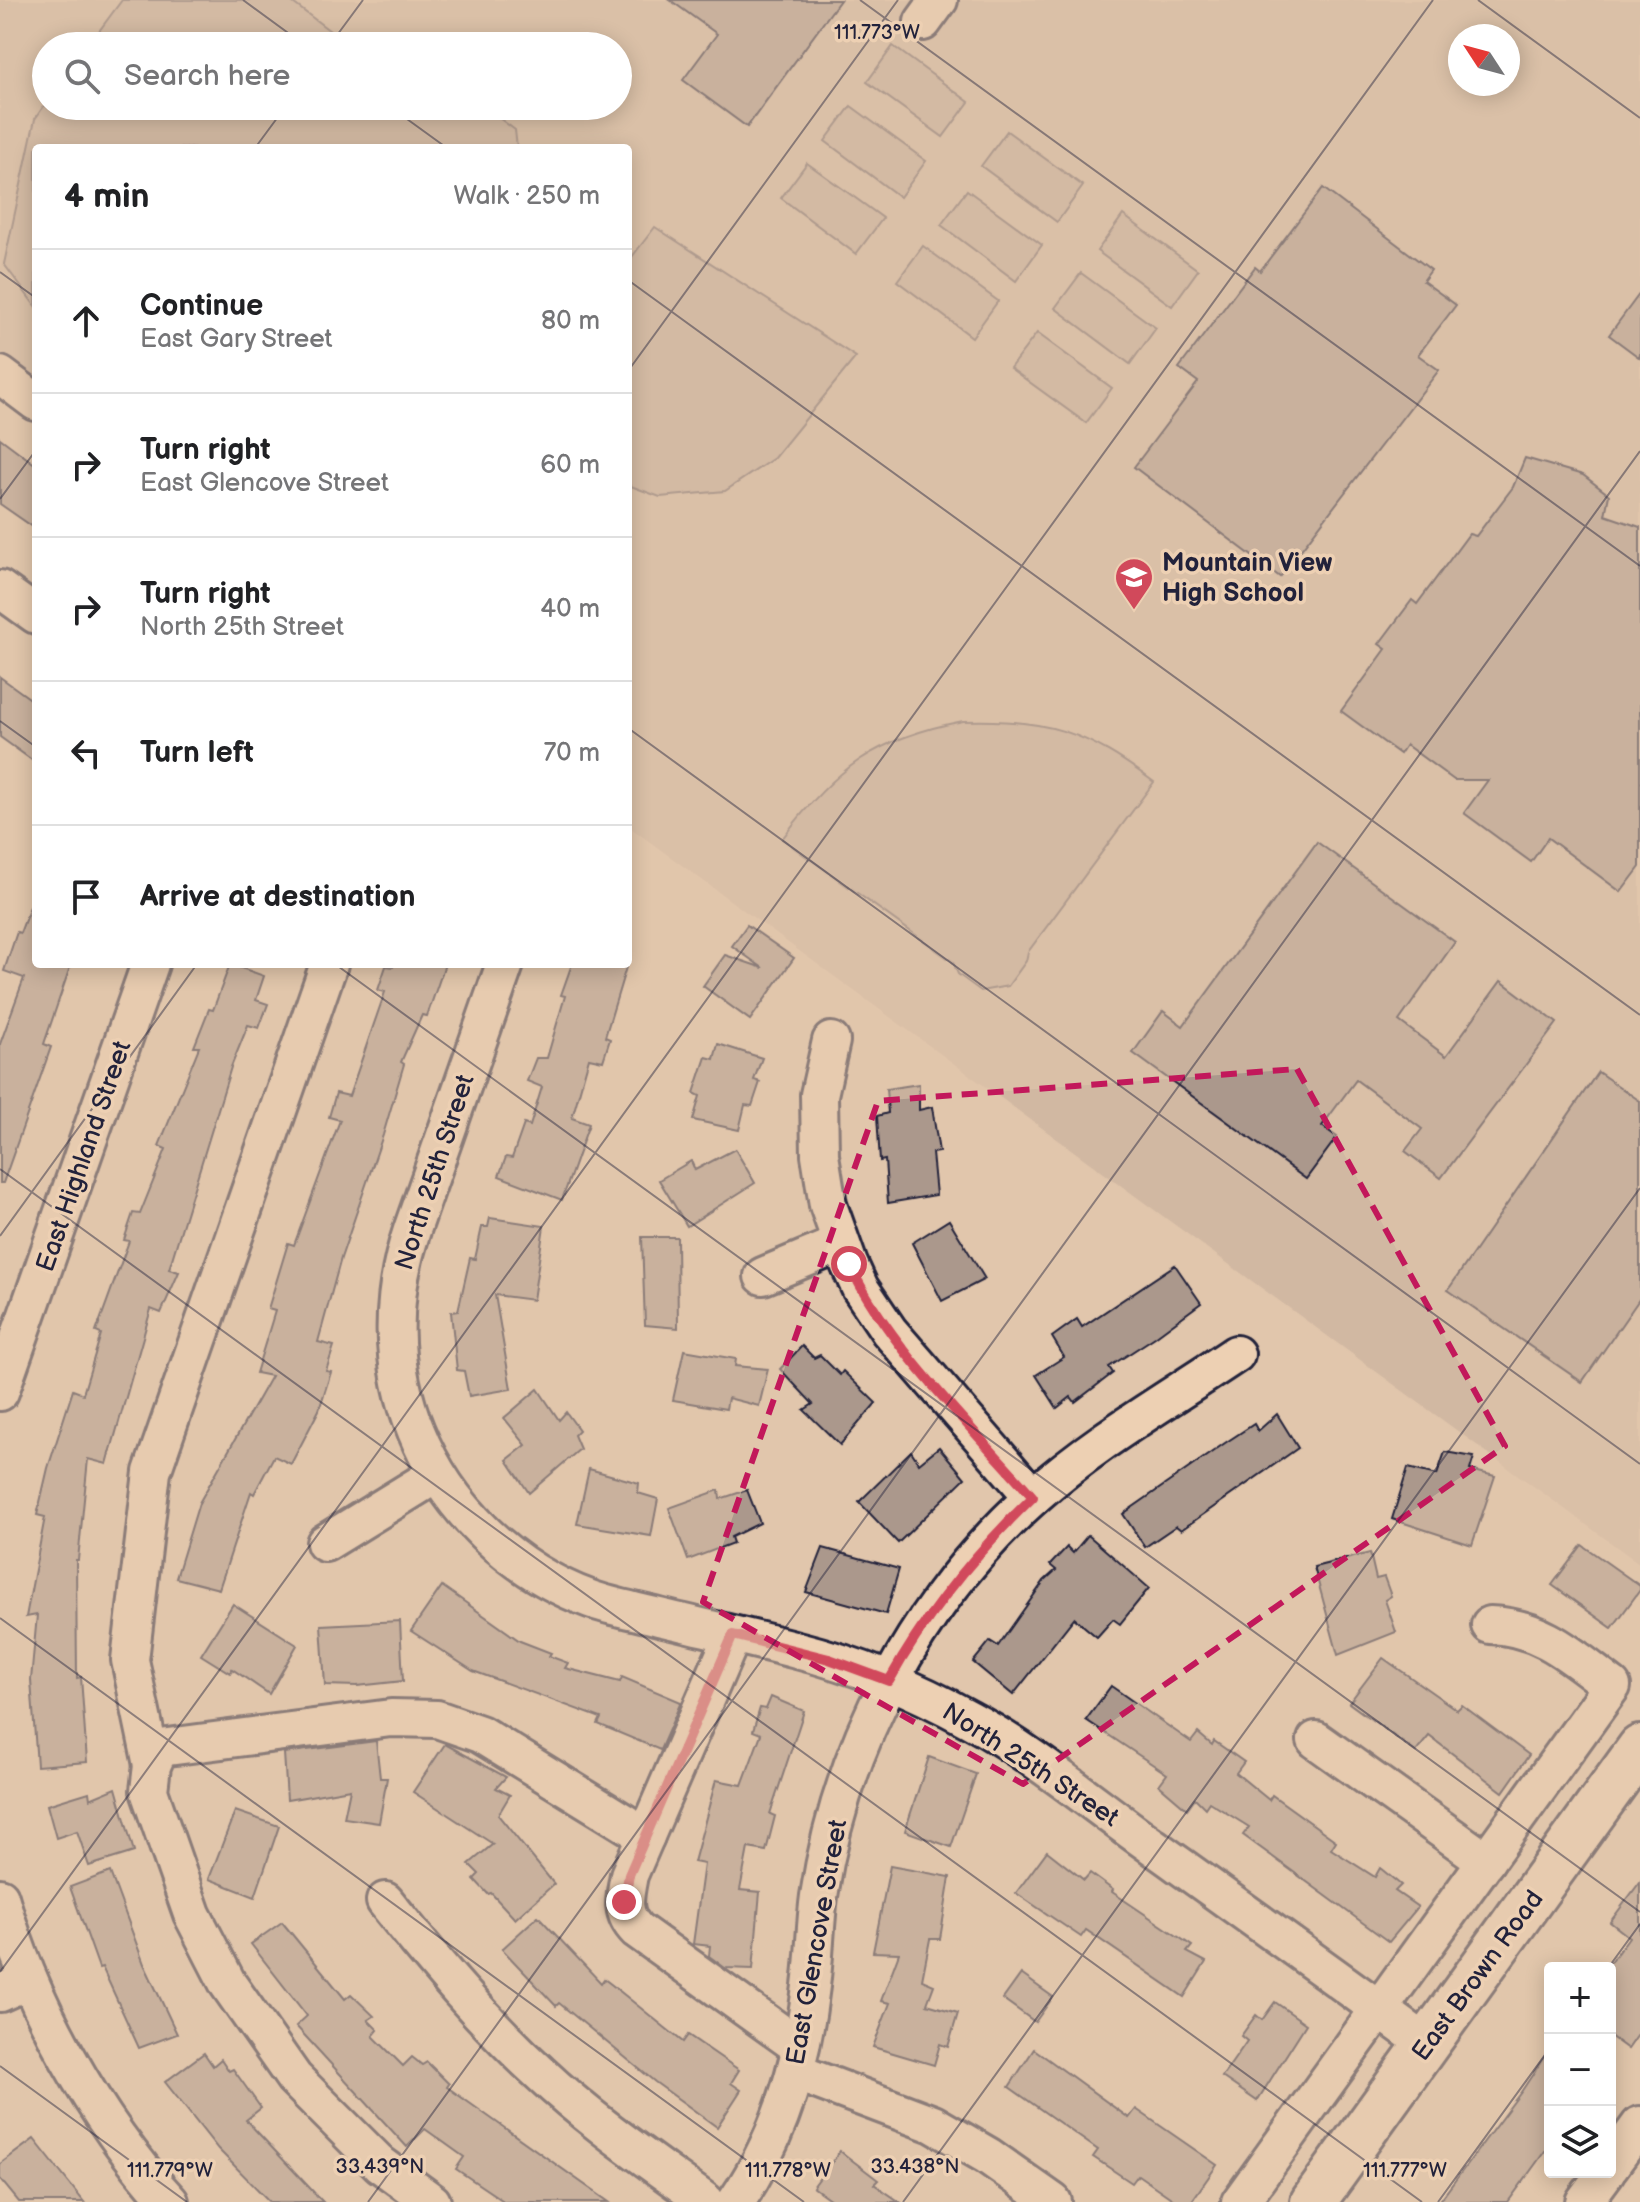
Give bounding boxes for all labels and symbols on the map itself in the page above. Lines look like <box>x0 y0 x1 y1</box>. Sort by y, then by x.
text: 111.773°W <box>834 21 920 45</box>
north arrow <box>1448 24 1520 96</box>
place label: Mountain View High School <box>1162 548 1332 609</box>
school or university icon: Mountain View High School <box>1113 556 1155 611</box>
street label: East Highland Street <box>30 1037 138 1276</box>
street label: North 25th Street <box>389 1071 482 1274</box>
route start <box>831 1246 867 1282</box>
street label: North 25th Street <box>936 1697 1124 1834</box>
street label: East Glencove Street <box>781 1817 854 2067</box>
route end <box>606 1884 642 1920</box>
street label: East Brown Road <box>1406 1885 1550 2067</box>
text: 33.439°N <box>336 2155 424 2179</box>
text: 33.438°N <box>871 2155 959 2179</box>
text: 111.779°W <box>127 2159 213 2183</box>
text: 111.778°W <box>745 2159 831 2183</box>
text: 111.777°W <box>1363 2159 1447 2183</box>

